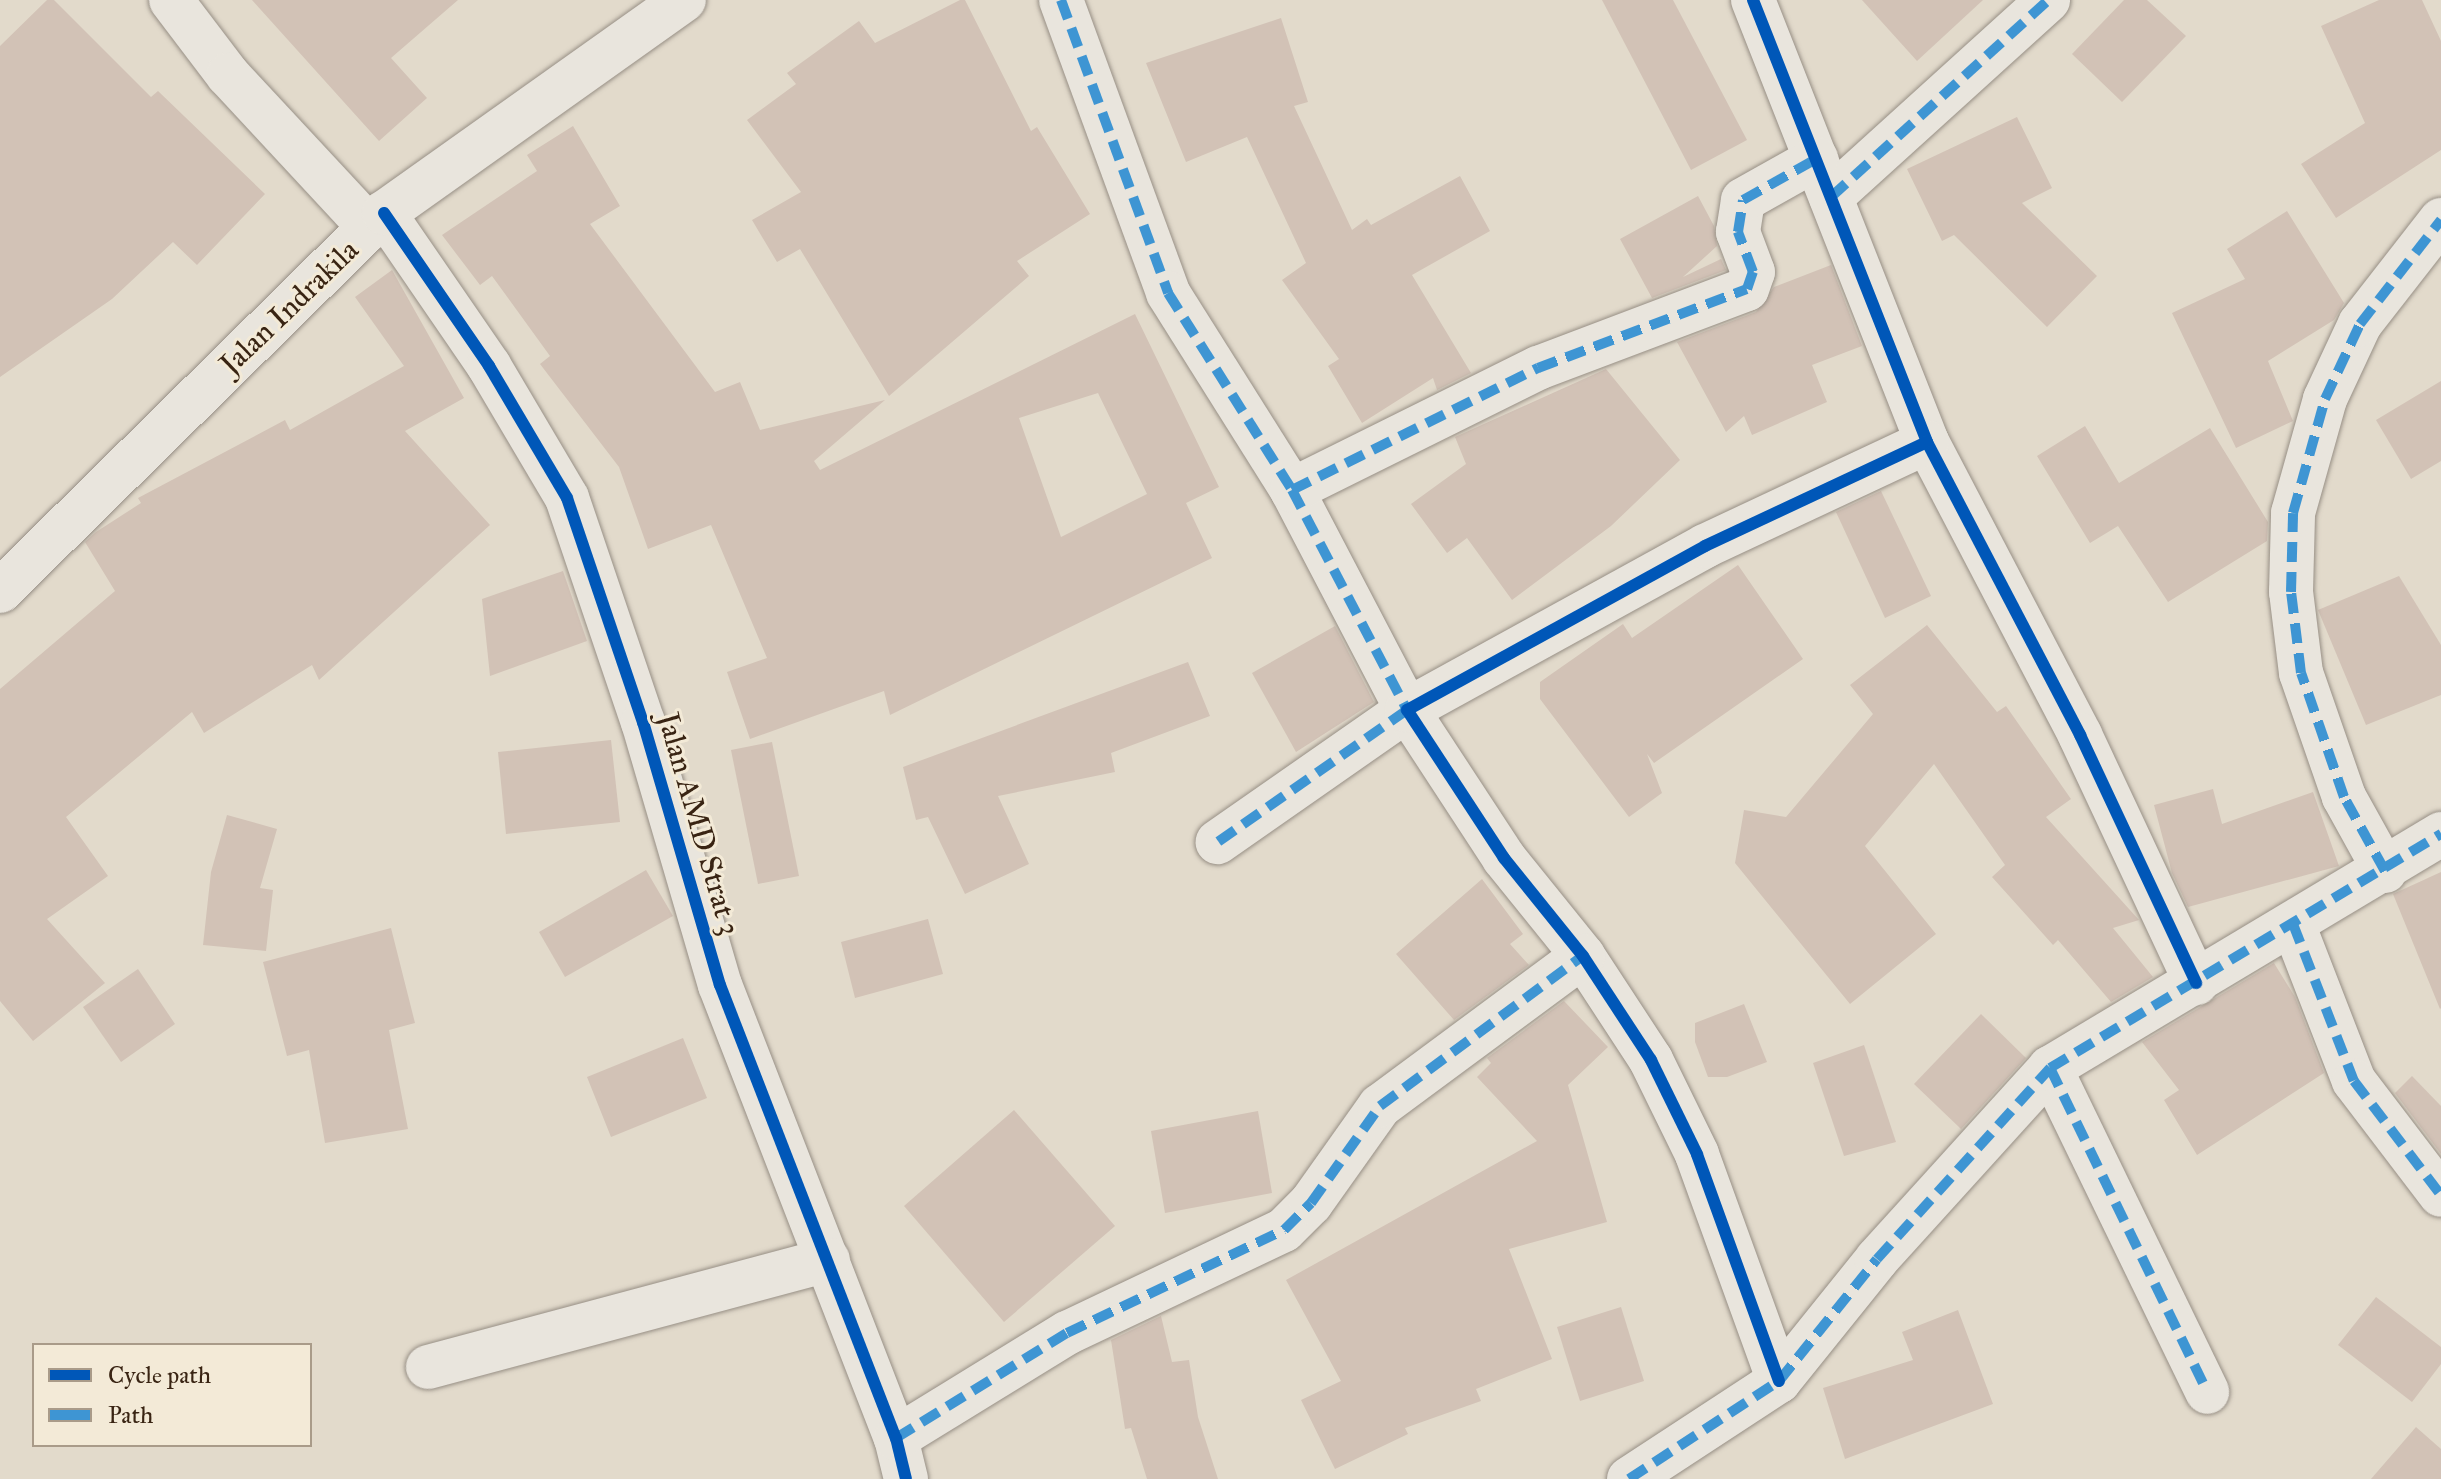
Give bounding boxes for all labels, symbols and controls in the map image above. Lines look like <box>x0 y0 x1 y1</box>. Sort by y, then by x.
street label: Jalan Indrakila <box>212 232 366 382</box>
street label: Jalan AMD Strat 3 <box>650 709 748 939</box>
legend <box>32 1343 312 1447</box>
text: Cycle path <box>108 1360 211 1390</box>
text: Path <box>108 1400 153 1430</box>

